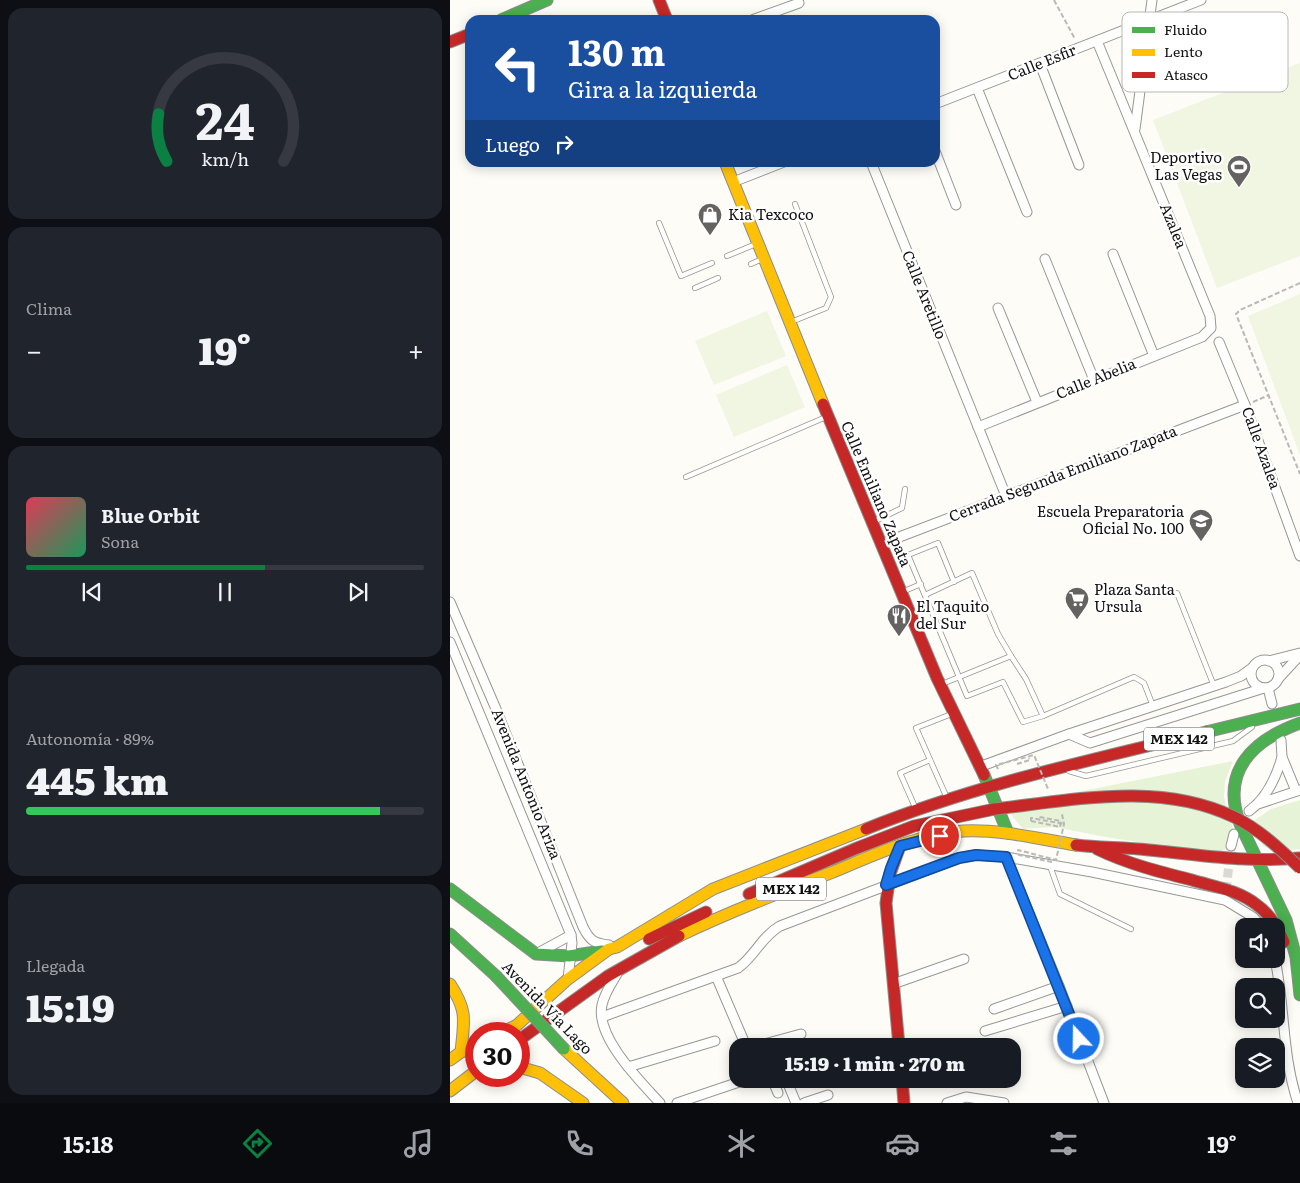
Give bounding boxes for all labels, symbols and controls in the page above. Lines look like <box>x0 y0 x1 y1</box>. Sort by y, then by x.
legend <box>1122 12 1288 92</box>
text: Fluido <box>1164 19 1207 39</box>
text: 130 m <box>568 25 665 77</box>
icon: left <box>485 35 550 100</box>
street label: Calle Esfir <box>1004 37 1079 86</box>
text: Lento <box>1164 41 1203 61</box>
text: Atasco <box>1164 64 1208 84</box>
text: Gira a la izquierda <box>568 72 757 105</box>
text: 24 <box>195 78 255 156</box>
text: Luego <box>485 130 540 158</box>
icon: right <box>550 130 578 158</box>
text: km/h <box>201 145 249 172</box>
place label: Deportivo Las Vegas <box>1150 145 1222 185</box>
sports icon: Deportivo Las Vegas <box>1226 154 1252 188</box>
street label: Azalea <box>1155 199 1194 252</box>
shop icon: Kia Texcoco <box>697 202 723 236</box>
place label: Kia Texcoco <box>728 202 814 225</box>
street label: Calle Aretillo <box>897 247 954 343</box>
text: Clima <box>26 296 72 320</box>
text: 19° <box>199 320 251 377</box>
text: − <box>26 328 42 370</box>
text: + <box>408 328 424 370</box>
street label: Calle Abelia <box>1052 351 1140 404</box>
street label: Calle Azalea <box>1237 403 1288 493</box>
street label: Calle Emiliano Zapata <box>836 417 919 571</box>
street label: Cerrada Segunda Emiliano Zapata <box>945 418 1181 527</box>
place label: Escuela Preparatoria Oficial No. 100 <box>1037 499 1185 539</box>
text: Blue Orbit <box>101 501 200 529</box>
school or university icon: Escuela Preparatoria Oficial No. 100 <box>1188 508 1214 542</box>
text: Sona <box>101 529 139 553</box>
place label: Plaza Santa Ursula <box>1094 577 1176 617</box>
icon: previous <box>78 578 106 606</box>
icon: pause <box>211 578 239 606</box>
icon: next <box>344 578 372 606</box>
supermarket icon: Plaza Santa Ursula <box>1064 586 1090 620</box>
place label: El Taquito del Sur <box>916 594 989 634</box>
restaurant icon: El Taquito del Sur <box>886 603 912 637</box>
street label: Avenida Antonio Ariza <box>487 705 569 863</box>
text: Autonomía · 89% <box>26 726 154 750</box>
road number: MEX 142 <box>1144 728 1214 751</box>
text: 445 km <box>26 750 169 807</box>
pin <box>919 815 961 857</box>
icon: arrive <box>926 822 954 850</box>
road number: MEX 142 <box>756 878 826 901</box>
map controls <box>1235 918 1285 1088</box>
button: sound <box>1235 918 1285 968</box>
text: Llegada <box>26 953 85 977</box>
street label: Avenida Vía Lago <box>497 955 599 1059</box>
text: 15:19 <box>26 977 115 1034</box>
button: search <box>1235 978 1285 1028</box>
position arrow <box>1052 1012 1104 1064</box>
speed limit sign: 30 <box>465 1022 530 1087</box>
button: layers <box>1235 1038 1285 1088</box>
text: 15:19 · 1 min · 270 m <box>785 1049 965 1077</box>
icon: directions <box>240 1126 275 1161</box>
icon: music <box>401 1126 436 1161</box>
icon: phone <box>562 1126 597 1161</box>
icon: climate <box>724 1126 759 1161</box>
icon: car <box>885 1126 920 1161</box>
icon: filters <box>1046 1126 1081 1161</box>
text: 15:18 <box>63 1127 114 1160</box>
text: 19° <box>1207 1127 1237 1160</box>

